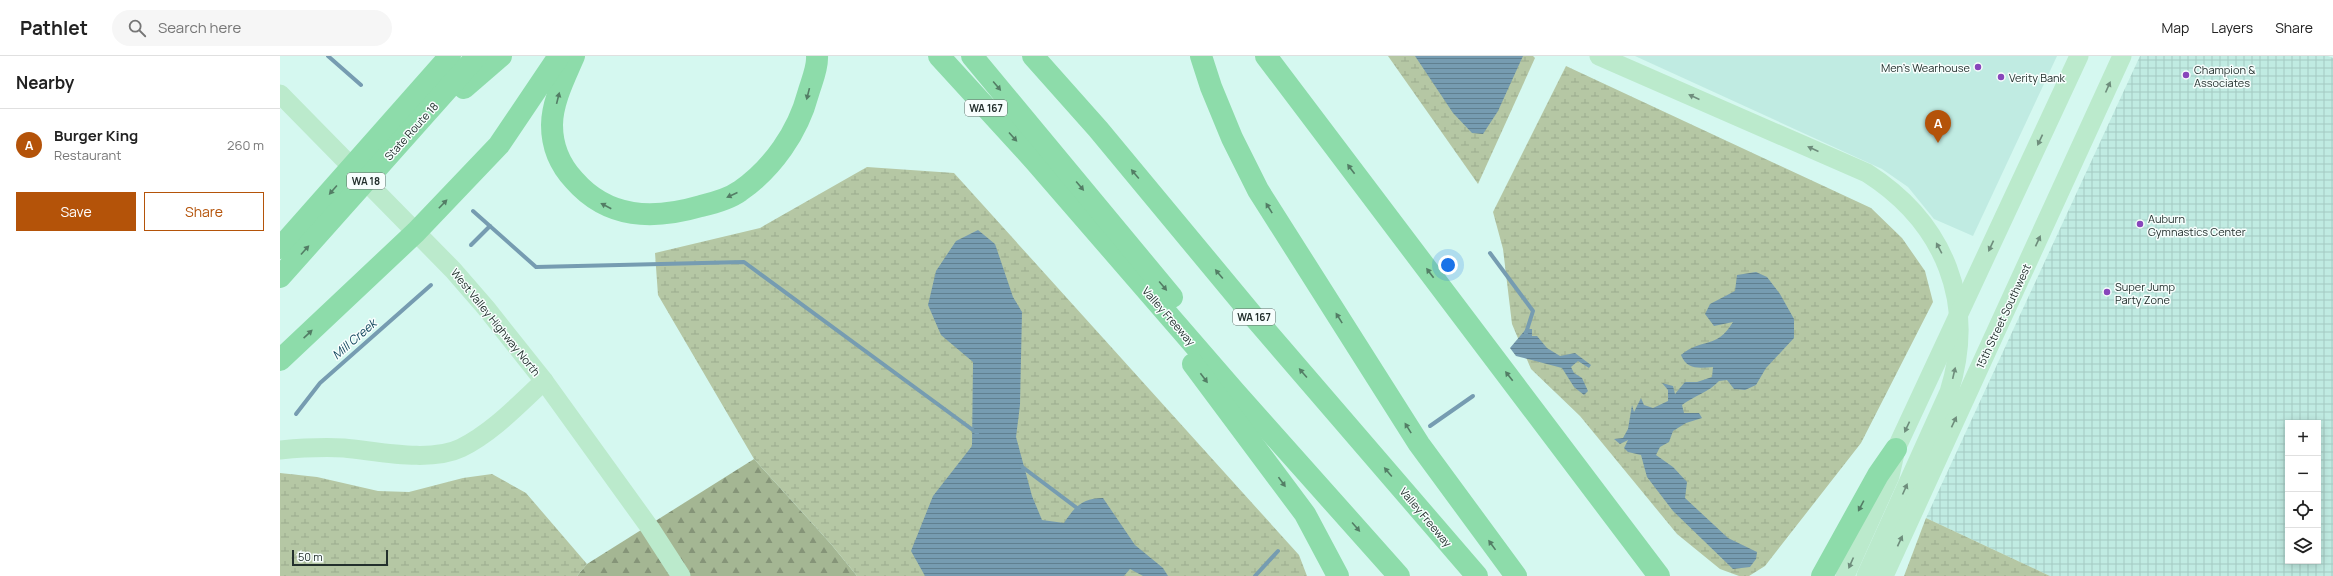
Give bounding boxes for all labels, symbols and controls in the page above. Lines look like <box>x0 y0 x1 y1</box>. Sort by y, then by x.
search box <box>112 10 392 46</box>
text: Pathlet <box>20 15 88 41</box>
icon: search <box>126 17 148 39</box>
text: Search here <box>158 17 241 38</box>
text: Map <box>2161 18 2189 37</box>
text: Layers <box>2211 18 2253 37</box>
text: Share <box>2275 18 2313 37</box>
place label: Men's Wearhouse <box>1881 60 1971 75</box>
marker: Men's Wearhouse <box>1973 62 1983 72</box>
place label: Champion & Associates <box>2194 62 2256 90</box>
place label: Verity Bank <box>2009 70 2066 85</box>
marker: Champion & Associates <box>2181 70 2191 80</box>
text: Nearby <box>16 71 74 94</box>
marker: Verity Bank <box>1996 72 2006 82</box>
one-way arrow <box>992 81 1001 91</box>
one-way arrow <box>2105 81 2111 93</box>
one-way arrow <box>805 88 811 100</box>
one-way arrow <box>555 92 561 104</box>
one-way arrow <box>1688 94 1700 100</box>
street label: State Route 18 <box>381 99 441 163</box>
road number: WA 167 <box>965 100 1007 116</box>
pin: A <box>1925 110 1951 143</box>
text: Burger King <box>54 125 138 146</box>
one-way arrow <box>1008 131 1017 142</box>
one-way arrow <box>2036 134 2042 146</box>
text: A <box>25 136 33 154</box>
text: 260 m <box>227 136 264 154</box>
text: Restaurant <box>54 146 121 164</box>
one-way arrow <box>1807 146 1819 152</box>
one-way arrow <box>1347 164 1355 174</box>
one-way arrow <box>1131 169 1140 180</box>
road number: WA 18 <box>347 173 385 189</box>
one-way arrow <box>1075 181 1084 191</box>
one-way arrow <box>329 185 338 194</box>
button: Save <box>16 192 136 231</box>
button: Share <box>144 192 264 231</box>
one-way arrow <box>727 192 738 198</box>
one-way arrow <box>438 199 448 209</box>
one-way arrow <box>1266 202 1273 214</box>
one-way arrow <box>601 203 612 209</box>
place label: Auburn Gymnastics Center <box>2148 211 2246 239</box>
marker: Auburn Gymnastics Center <box>2135 219 2145 229</box>
one-way arrow <box>2035 235 2041 246</box>
one-way arrow <box>1987 240 1994 252</box>
one-way arrow <box>1935 242 1942 253</box>
one-way arrow <box>300 245 309 255</box>
your location <box>1438 255 1458 275</box>
street label: 15th Street Southwest <box>1972 261 2034 371</box>
street label: West Valley Highway North <box>448 265 544 379</box>
one-way arrow <box>1425 267 1434 278</box>
one-way arrow <box>1214 269 1223 280</box>
place label: Super Jump Party Zone <box>2115 279 2175 307</box>
one-way arrow <box>1158 280 1167 291</box>
street label: Valley Freeway <box>1139 283 1199 349</box>
marker: Super Jump Party Zone <box>2102 287 2112 297</box>
road number: WA 167 <box>1233 309 1275 325</box>
one-way arrow <box>1335 313 1343 323</box>
water label: Mill Creek <box>328 314 381 363</box>
one-way arrow <box>303 329 314 338</box>
one-way arrow <box>1952 367 1958 380</box>
one-way arrow <box>1299 369 1308 378</box>
one-way arrow <box>1505 370 1513 381</box>
one-way arrow <box>1199 373 1208 384</box>
one-way arrow <box>1951 417 1957 428</box>
map controls <box>2285 420 2321 564</box>
button: + <box>2285 420 2321 456</box>
one-way arrow <box>1405 422 1412 434</box>
one-way arrow <box>1904 422 1910 433</box>
button: − <box>2285 456 2321 492</box>
one-way arrow <box>1384 467 1393 476</box>
one-way arrow <box>1278 477 1286 487</box>
street label: Valley Freeway <box>1397 484 1455 550</box>
one-way arrow <box>1902 484 1908 495</box>
button: locate <box>2285 492 2321 528</box>
one-way arrow <box>1857 500 1864 512</box>
one-way arrow <box>1352 522 1361 533</box>
button: layers <box>2285 528 2321 564</box>
one-way arrow <box>1897 535 1903 546</box>
one-way arrow <box>1488 539 1497 550</box>
scale bar <box>292 548 388 567</box>
text: 50 m <box>298 549 323 564</box>
one-way arrow <box>1848 558 1854 569</box>

